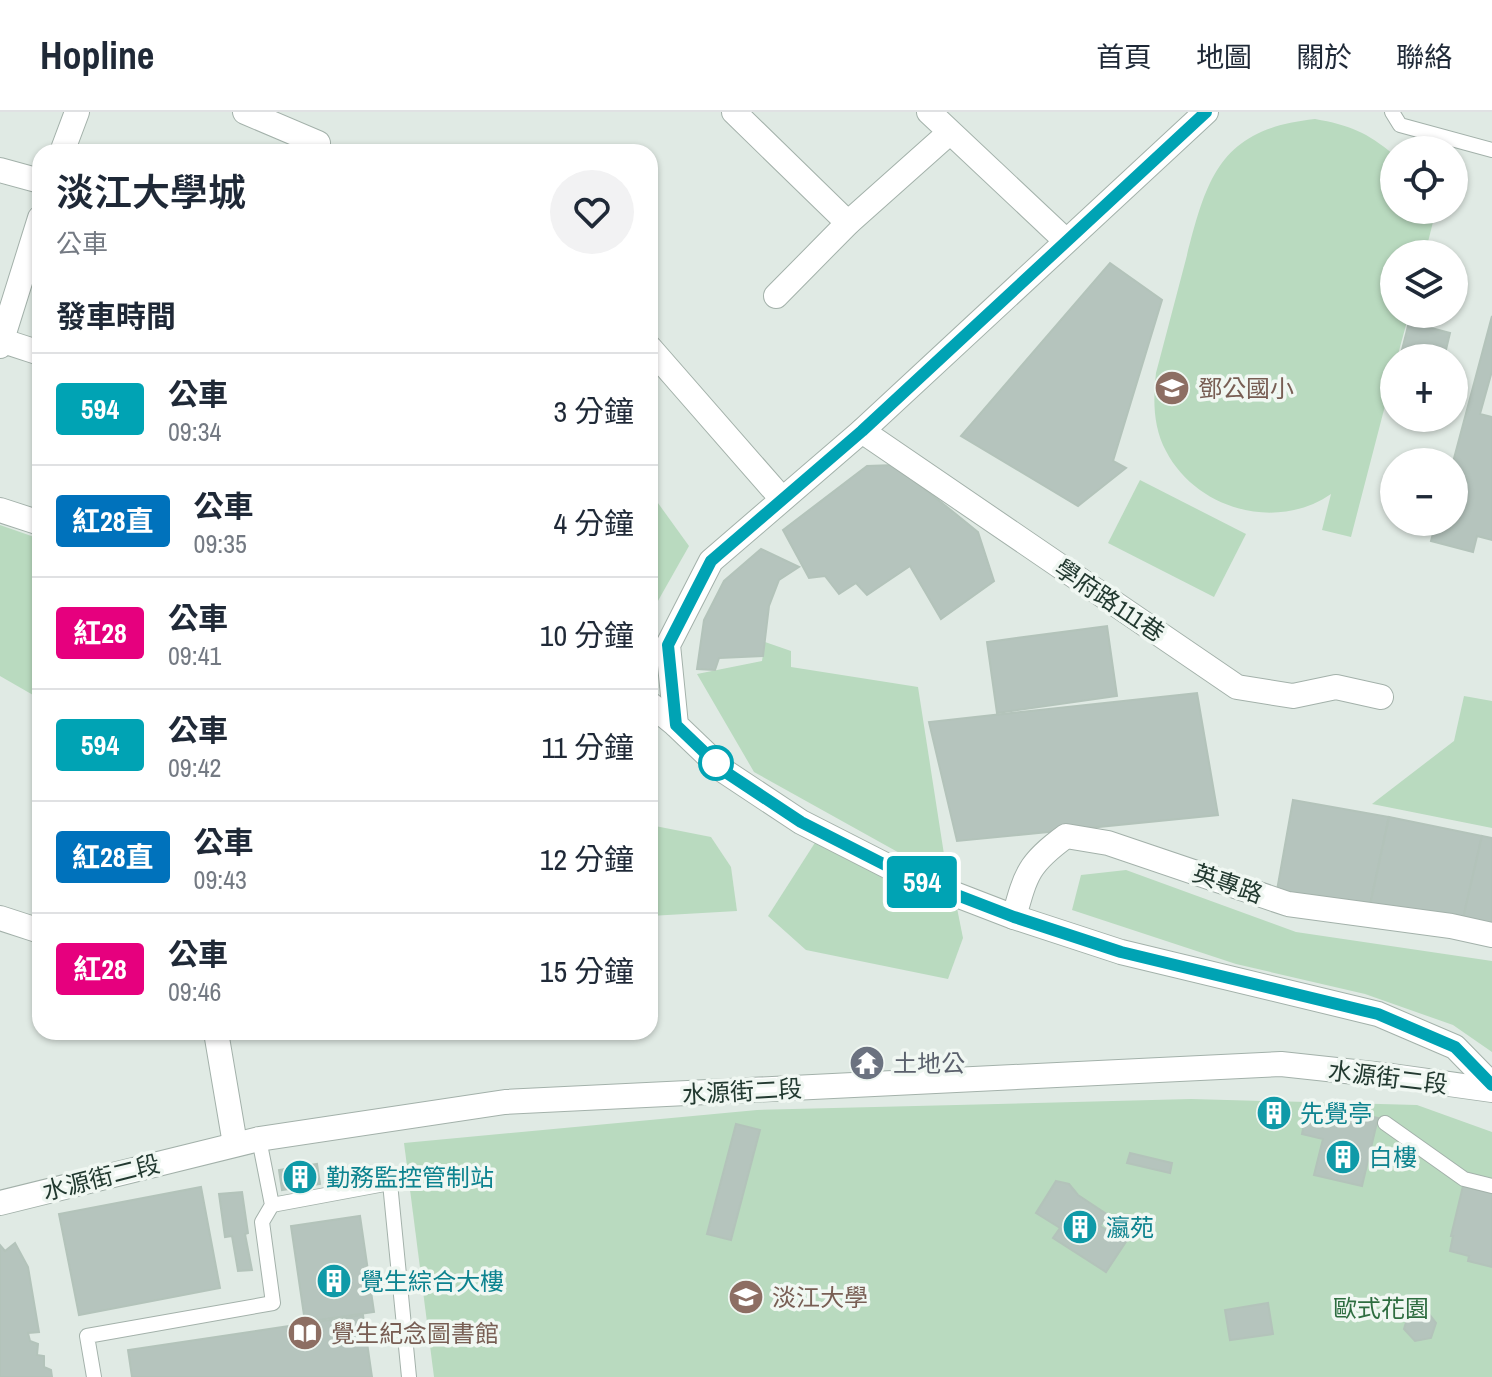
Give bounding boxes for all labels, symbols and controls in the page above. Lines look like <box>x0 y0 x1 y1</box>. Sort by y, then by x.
text: Hopline <box>40 30 154 81</box>
text: 首頁 <box>1096 38 1152 76</box>
text: 地圖 <box>1196 38 1252 76</box>
text: 關於 <box>1296 38 1352 76</box>
text: 聯絡 <box>1396 38 1452 76</box>
map controls <box>1380 136 1468 536</box>
button: locate <box>1380 136 1468 224</box>
text: 淡江大學城 <box>56 167 246 218</box>
button: heart <box>550 170 634 254</box>
text: 公車 <box>56 226 108 261</box>
button: layers <box>1380 240 1468 328</box>
text: 發車時間 <box>56 296 176 336</box>
button: + <box>1380 344 1468 432</box>
school or university icon: 鄧公國小 <box>1153 369 1191 407</box>
place label: 鄧公國小 <box>1198 372 1294 404</box>
text: 公車 <box>168 374 228 414</box>
text: 594 <box>81 390 119 428</box>
text: 3 分鐘 <box>553 391 634 431</box>
text: 09:34 <box>168 414 221 449</box>
button: − <box>1380 448 1468 536</box>
text: 公車 <box>194 486 254 526</box>
text: 紅28直 <box>72 502 154 540</box>
text: 4 分鐘 <box>553 503 634 543</box>
text: 09:35 <box>194 526 247 561</box>
street label: 學府路111巷 <box>1049 552 1171 648</box>
text: 公車 <box>168 598 228 638</box>
text: 紅28 <box>73 614 127 652</box>
text: 10 分鐘 <box>540 615 634 655</box>
text: 09:41 <box>168 638 221 673</box>
text: 公車 <box>168 710 228 750</box>
text: 594 <box>81 726 119 764</box>
text: 11 分鐘 <box>542 727 634 767</box>
unlabelled marker <box>699 746 733 780</box>
text: 09:42 <box>168 750 221 785</box>
text: 公車 <box>194 822 254 862</box>
text: 紅28直 <box>72 838 154 876</box>
text: 12 分鐘 <box>540 839 634 879</box>
line badge: 594 <box>876 856 968 908</box>
street label: 英專路 <box>1189 856 1267 910</box>
text: 09:43 <box>194 862 247 897</box>
text: 594 <box>903 863 941 901</box>
text: 公車 <box>168 934 228 974</box>
text: 紅28 <box>73 950 127 988</box>
text: 15 分鐘 <box>540 951 634 991</box>
text: 09:46 <box>168 974 221 1009</box>
temple icon: 土地公 <box>848 1044 886 1082</box>
place label: 土地公 <box>893 1047 965 1079</box>
street label: 水源街二段 <box>1326 1054 1450 1100</box>
street label: 水源街二段 <box>681 1072 803 1110</box>
building icon: 先覺亭 <box>1255 1094 1293 1132</box>
place label: 先覺亭 <box>1300 1097 1372 1129</box>
building icon: 白樓 <box>1324 1138 1362 1176</box>
place label: 白樓 <box>1369 1141 1417 1173</box>
street label: 水源街二段 <box>39 1147 163 1207</box>
building icon: 勤務監控管制站 <box>281 1158 319 1196</box>
place label: 勤務監控管制站 <box>326 1161 494 1193</box>
building icon: 瀛苑 <box>1061 1208 1099 1246</box>
place label: 瀛苑 <box>1106 1211 1154 1243</box>
building icon: 覺生綜合大樓 <box>315 1262 353 1300</box>
place label: 覺生綜合大樓 <box>360 1265 504 1297</box>
school or university icon: 淡江大學 <box>727 1278 765 1316</box>
place label: 淡江大學 <box>772 1281 868 1313</box>
park label: 歐式花園 <box>1333 1292 1429 1324</box>
library icon: 覺生紀念圖書館 <box>286 1314 324 1352</box>
place label: 覺生紀念圖書館 <box>331 1317 499 1349</box>

